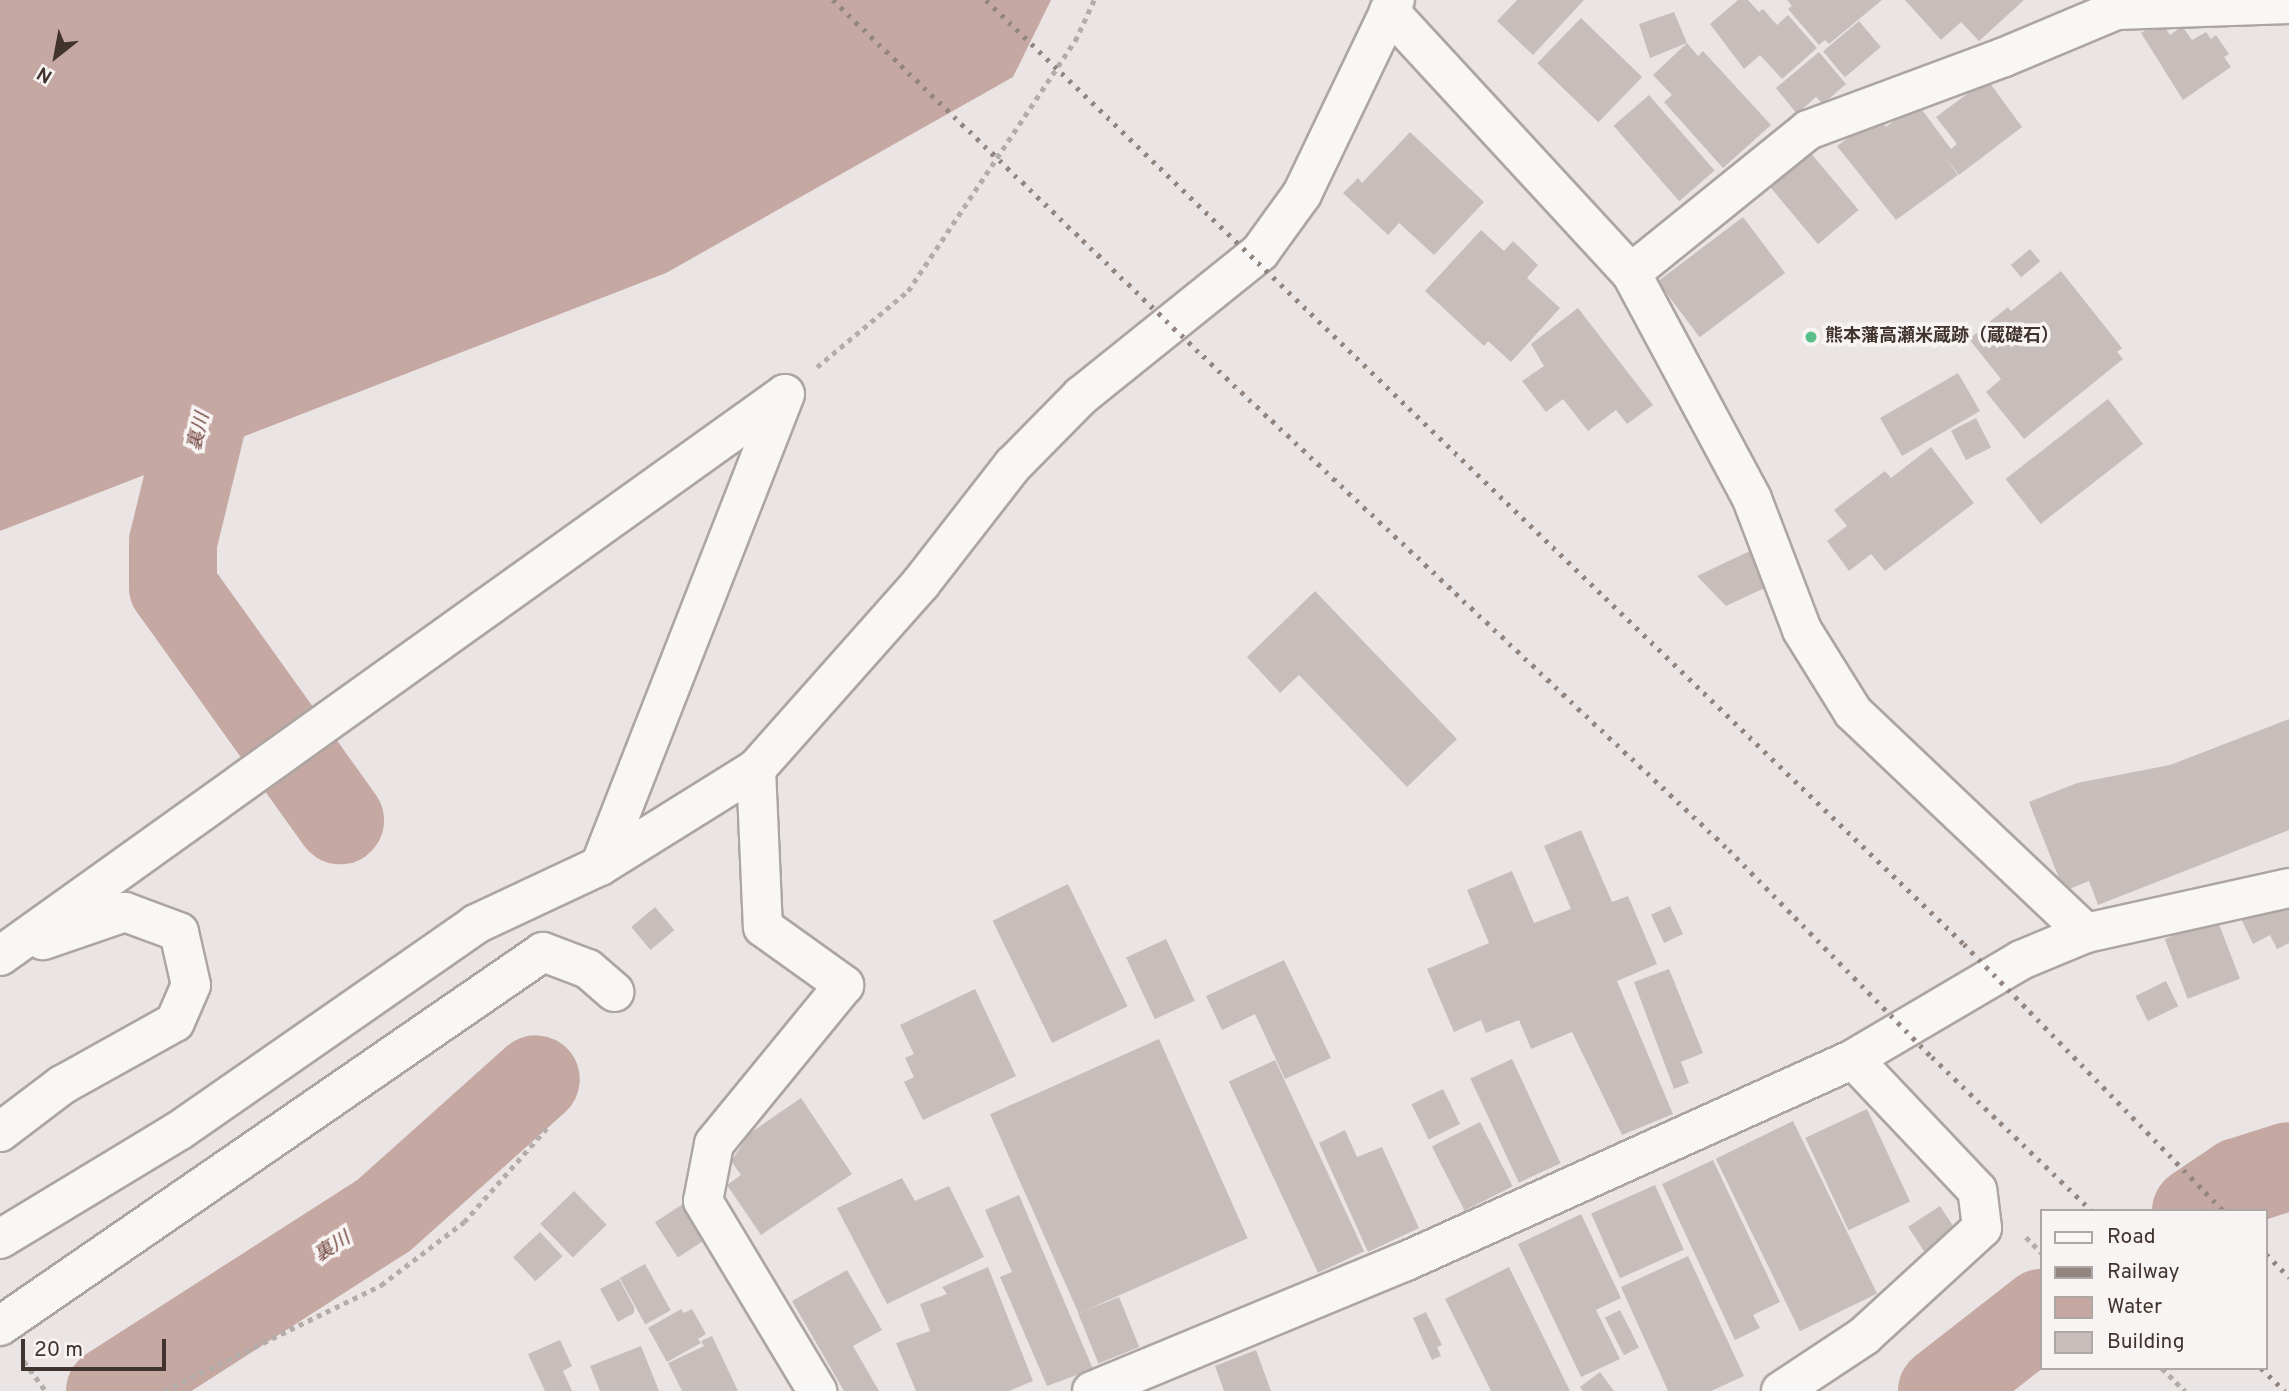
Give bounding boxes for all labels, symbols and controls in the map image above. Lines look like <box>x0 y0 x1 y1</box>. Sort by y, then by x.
north arrow <box>21 21 91 91</box>
text: N <box>33 60 57 88</box>
place label: 熊本藩高瀬米蔵跡（蔵礎石） <box>1825 326 2059 348</box>
marker: 熊本藩高瀬米蔵跡（蔵礎石） <box>1803 329 1819 345</box>
water label: 裏川 <box>184 411 216 453</box>
legend <box>2040 1209 2268 1370</box>
text: Road <box>2107 1224 2156 1251</box>
water label: 裏川 <box>311 1228 355 1268</box>
text: Railway <box>2107 1259 2180 1286</box>
text: Water <box>2107 1294 2162 1321</box>
scale bar <box>24 1324 170 1368</box>
text: Building <box>2107 1329 2185 1356</box>
text: 20 m <box>34 1337 83 1364</box>

